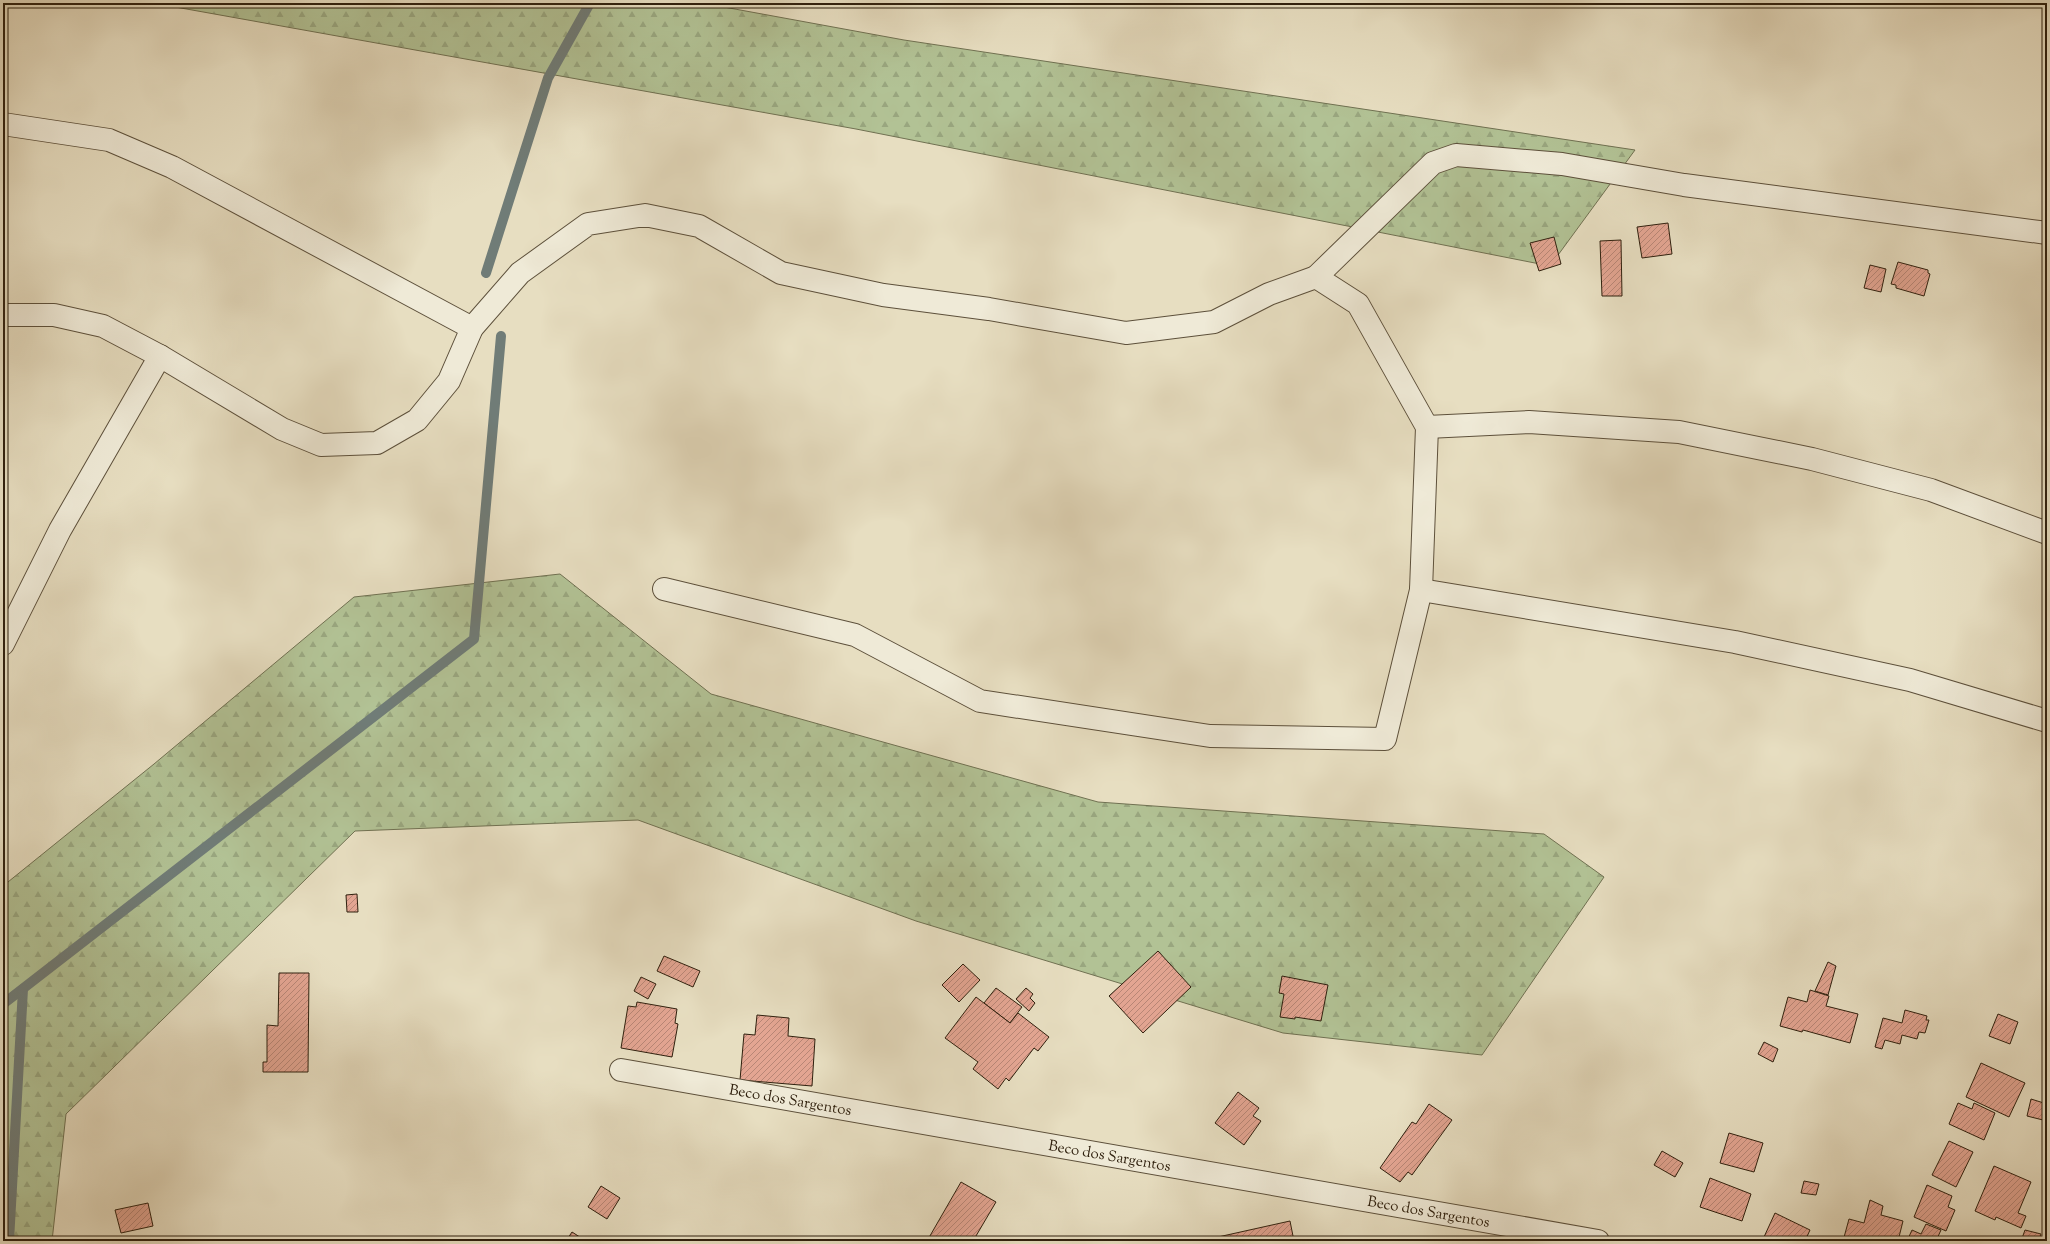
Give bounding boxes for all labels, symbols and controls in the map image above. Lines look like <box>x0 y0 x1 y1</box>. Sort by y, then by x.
street label: Beco dos Sargentos <box>727 1080 853 1122</box>
street label: Beco dos Sargentos <box>1047 1136 1172 1178</box>
street label: Beco dos Sargentos <box>1366 1192 1491 1234</box>

